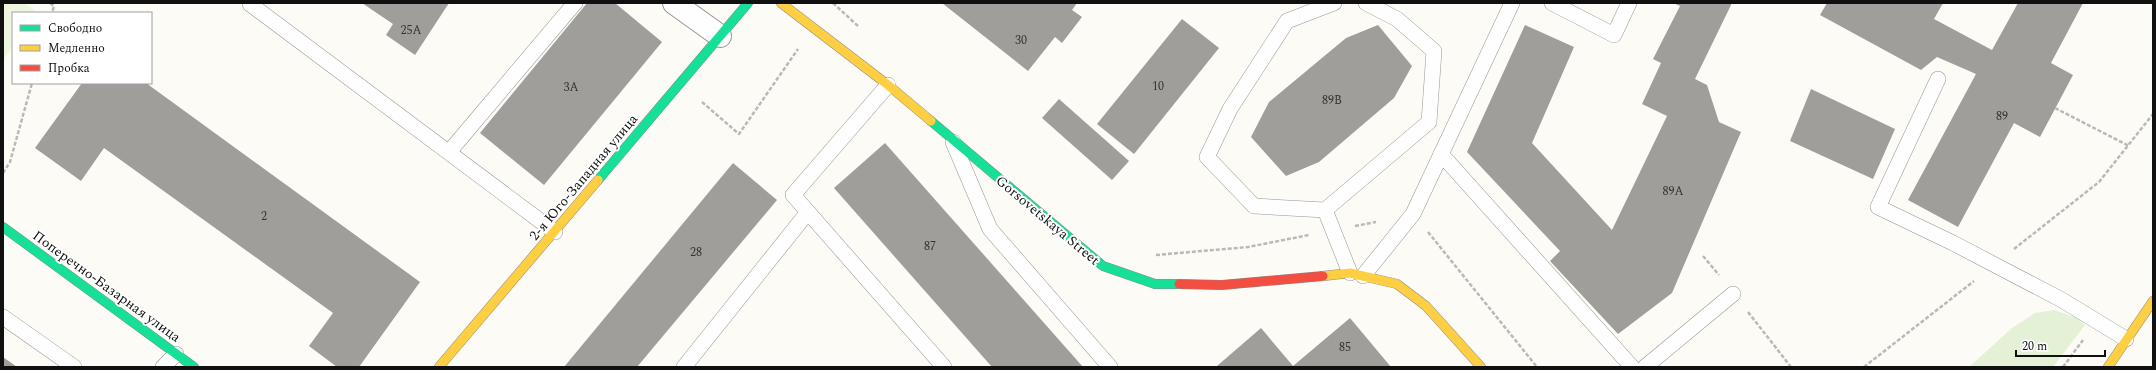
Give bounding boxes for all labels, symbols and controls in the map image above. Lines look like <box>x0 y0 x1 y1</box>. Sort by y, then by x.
legend <box>12 12 152 84</box>
text: Свободно <box>48 19 102 38</box>
house number: 25А <box>400 21 422 40</box>
house number: 30 <box>1015 31 1027 50</box>
text: Медленно <box>48 39 105 58</box>
text: Пробка <box>48 59 90 78</box>
house number: 10 <box>1152 77 1164 96</box>
house number: 3А <box>563 78 579 97</box>
house number: 89В <box>1322 91 1342 110</box>
house number: 89 <box>1996 107 2008 126</box>
street label: 2-я Юго-Западная улица <box>524 109 643 245</box>
street label: Gorsovetskaya Street <box>991 171 1104 270</box>
house number: 89А <box>1662 182 1684 201</box>
house number: 2 <box>261 207 267 226</box>
street label: Поперечно-Базарная улица <box>28 225 185 347</box>
house number: 87 <box>924 237 936 256</box>
house number: 28 <box>690 243 702 262</box>
scale bar <box>2016 332 2105 358</box>
text: 20 m <box>2022 337 2047 356</box>
house number: 85 <box>1339 338 1351 357</box>

